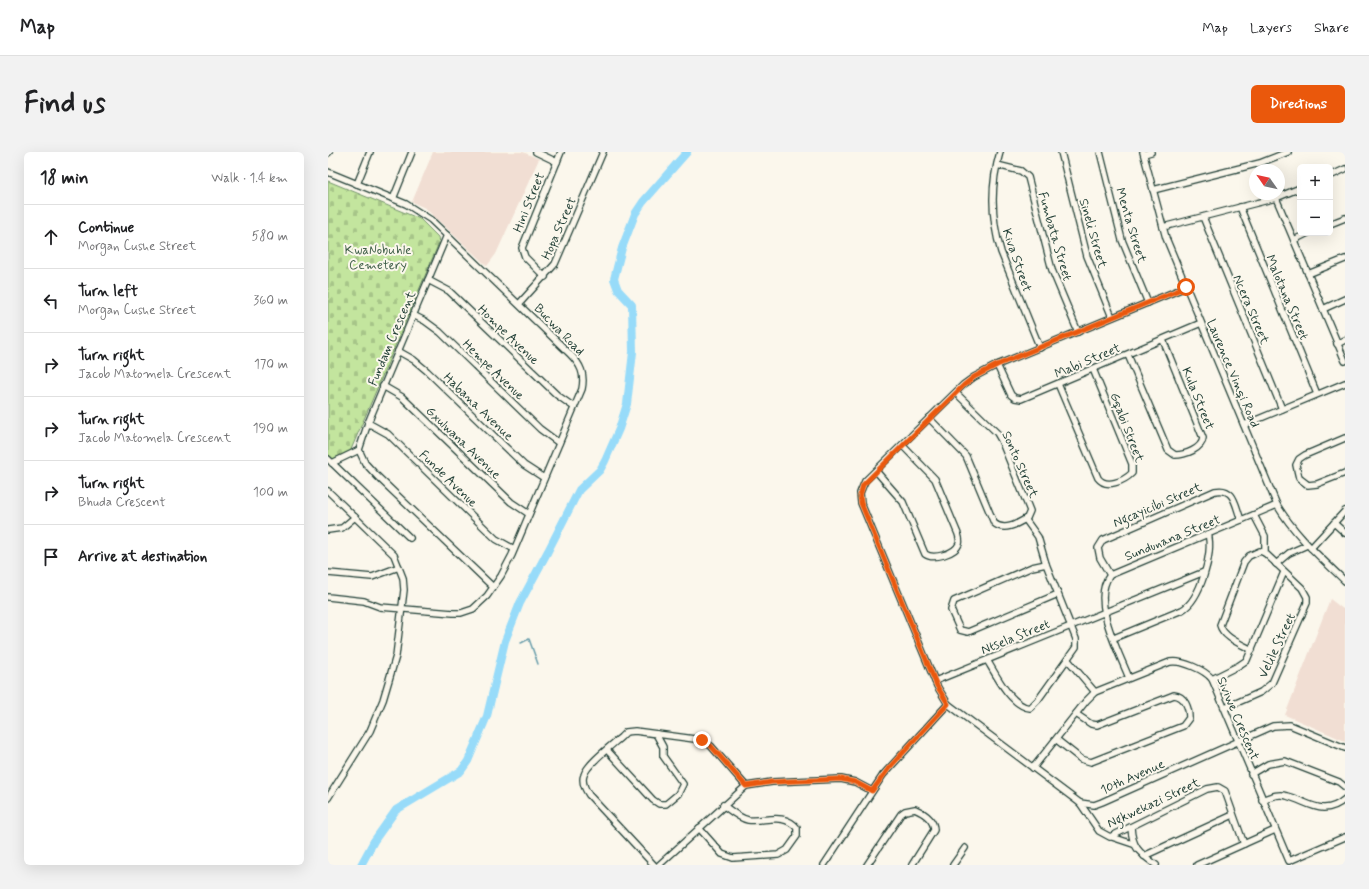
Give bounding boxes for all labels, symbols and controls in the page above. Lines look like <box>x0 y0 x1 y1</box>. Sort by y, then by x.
text: Map <box>20 15 55 40</box>
text: Map <box>1202 19 1228 37</box>
text: Layers <box>1250 19 1292 37</box>
text: Share <box>1314 19 1349 37</box>
button: Directions <box>1251 85 1345 123</box>
text: Find us <box>24 86 105 123</box>
north arrow <box>1249 164 1285 200</box>
map controls <box>1297 164 1333 236</box>
button: + <box>1297 164 1333 200</box>
text: 18 min <box>40 167 88 189</box>
text: Walk · 1.4 km <box>211 170 288 187</box>
street label: Hini Street <box>510 170 549 235</box>
street label: Menta Street <box>1111 186 1150 266</box>
street label: Fumbata Street <box>1034 190 1075 283</box>
street label: Hopa Street <box>538 195 581 263</box>
street label: Sineli Street <box>1075 197 1111 271</box>
button: − <box>1297 200 1333 236</box>
text: Continue <box>78 218 134 238</box>
icon: ahead <box>40 226 62 248</box>
street label: Kiva Street <box>998 226 1035 295</box>
text: 580 m <box>251 228 288 245</box>
text: Morgan Cushe Street <box>78 238 196 255</box>
park label: KwaNobuhle Cemetery <box>345 242 411 274</box>
street label: Malotana Street <box>1261 252 1312 343</box>
street label: Ncera Street <box>1228 272 1273 347</box>
route start <box>1177 278 1195 296</box>
text: Turn left <box>78 282 138 302</box>
street label: Fundam Crescent <box>365 288 420 389</box>
icon: left <box>40 290 62 312</box>
text: 360 m <box>253 292 288 309</box>
street label: Bucwa Road <box>530 300 588 360</box>
street label: Hompe Avenue <box>473 301 542 369</box>
text: Morgan Cushe Street <box>78 302 196 319</box>
street label: Laurence Vinqi Road <box>1202 317 1263 430</box>
street label: Hempe Avenue <box>458 336 528 404</box>
street label: Mabi Street <box>1052 340 1123 383</box>
text: Turn right <box>78 346 145 366</box>
icon: right <box>40 354 62 376</box>
text: 170 m <box>254 356 288 373</box>
street label: Kula Street <box>1177 365 1218 432</box>
text: Jacob Matomela Crescent <box>78 366 231 383</box>
street label: Habana Avenue <box>439 369 517 445</box>
street label: Gqabi Street <box>1105 390 1148 465</box>
street label: Gxulwana Avenue <box>422 403 504 483</box>
text: Turn right <box>78 410 145 430</box>
icon: right <box>40 418 62 440</box>
text: 190 m <box>253 420 288 437</box>
street label: Sonto Street <box>997 429 1042 501</box>
text: Jacob Matomela Crescent <box>78 430 231 447</box>
street label: Funde Avenue <box>415 447 481 511</box>
text: Turn right <box>78 474 145 494</box>
street label: Ngcayicibi Street <box>1111 479 1206 534</box>
icon: right <box>40 482 62 504</box>
text: 100 m <box>253 484 288 501</box>
text: Bhuda Crescent <box>78 494 166 511</box>
street label: Sundunana Street <box>1122 511 1223 565</box>
icon: arrive <box>40 546 62 568</box>
text: Arrive at destination <box>78 547 207 567</box>
street label: Velile Street <box>1255 610 1300 681</box>
street label: Ntsela Street <box>979 616 1053 659</box>
street label: Siviwe Crescent <box>1212 674 1263 763</box>
route end <box>693 731 711 749</box>
street label: 10th Avenue <box>1098 756 1167 799</box>
street label: Ngkwekazi Street <box>1104 774 1204 834</box>

